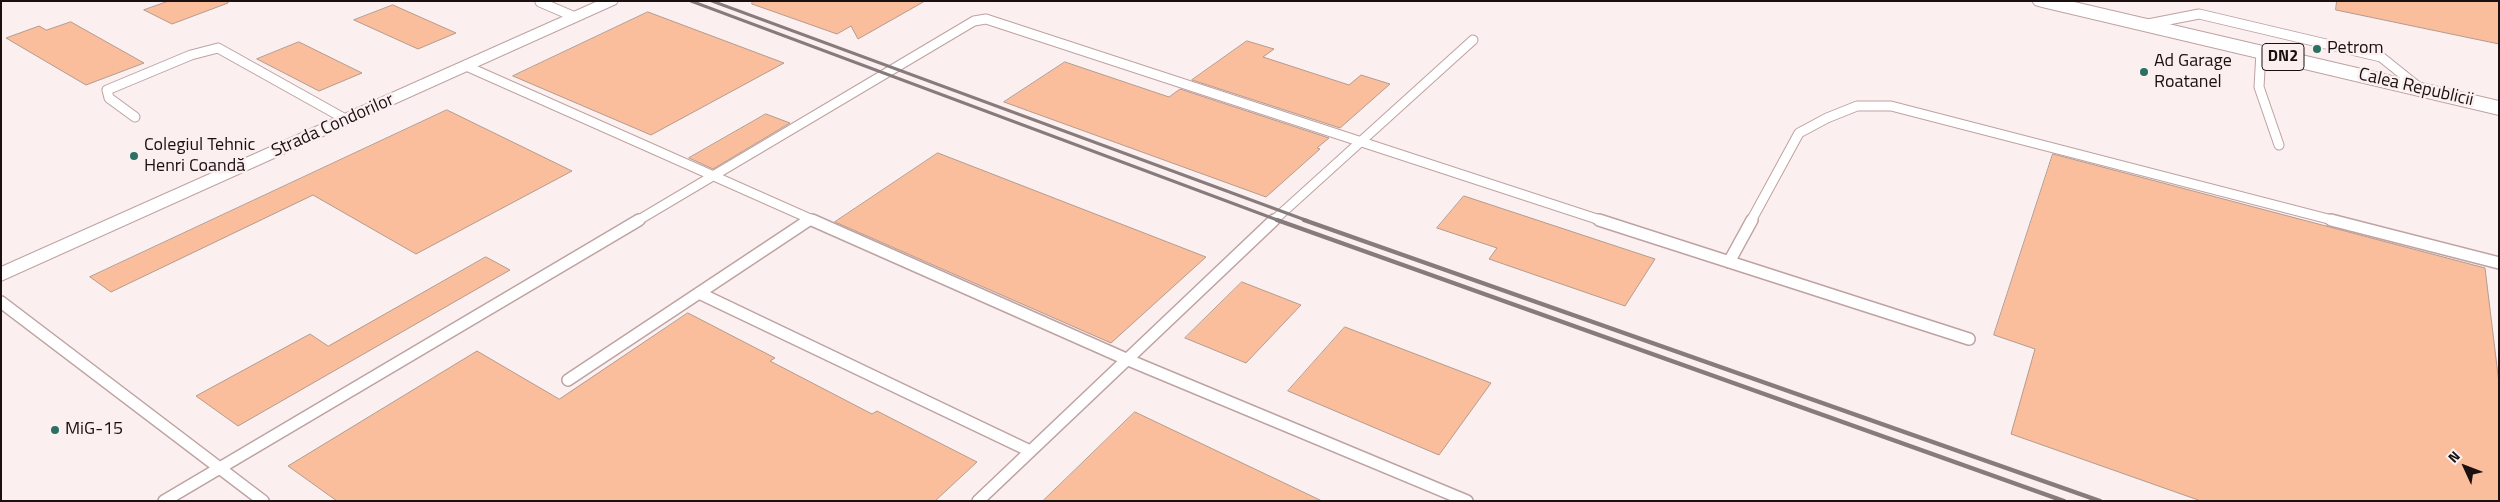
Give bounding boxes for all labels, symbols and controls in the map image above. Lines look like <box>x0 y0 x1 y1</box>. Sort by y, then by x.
place label: Petrom <box>2327 38 2384 60</box>
marker: Petrom <box>2311 43 2323 55</box>
road number: DN2 <box>2262 44 2304 70</box>
place label: Ad Garage Roatanel <box>2154 51 2232 94</box>
street label: Calea Republicii <box>2356 64 2476 112</box>
marker: Ad Garage Roatanel <box>2138 66 2150 78</box>
street label: Strada Condorilor <box>269 89 397 163</box>
place label: Colegiul Tehnic Henri Coandă <box>144 135 255 178</box>
marker: Colegiul Tehnic Henri Coandă <box>128 150 140 162</box>
place label: MiG-15 <box>65 419 123 441</box>
marker: MiG-15 <box>49 424 61 436</box>
north arrow <box>2440 442 2490 492</box>
text: N <box>2443 446 2465 467</box>

